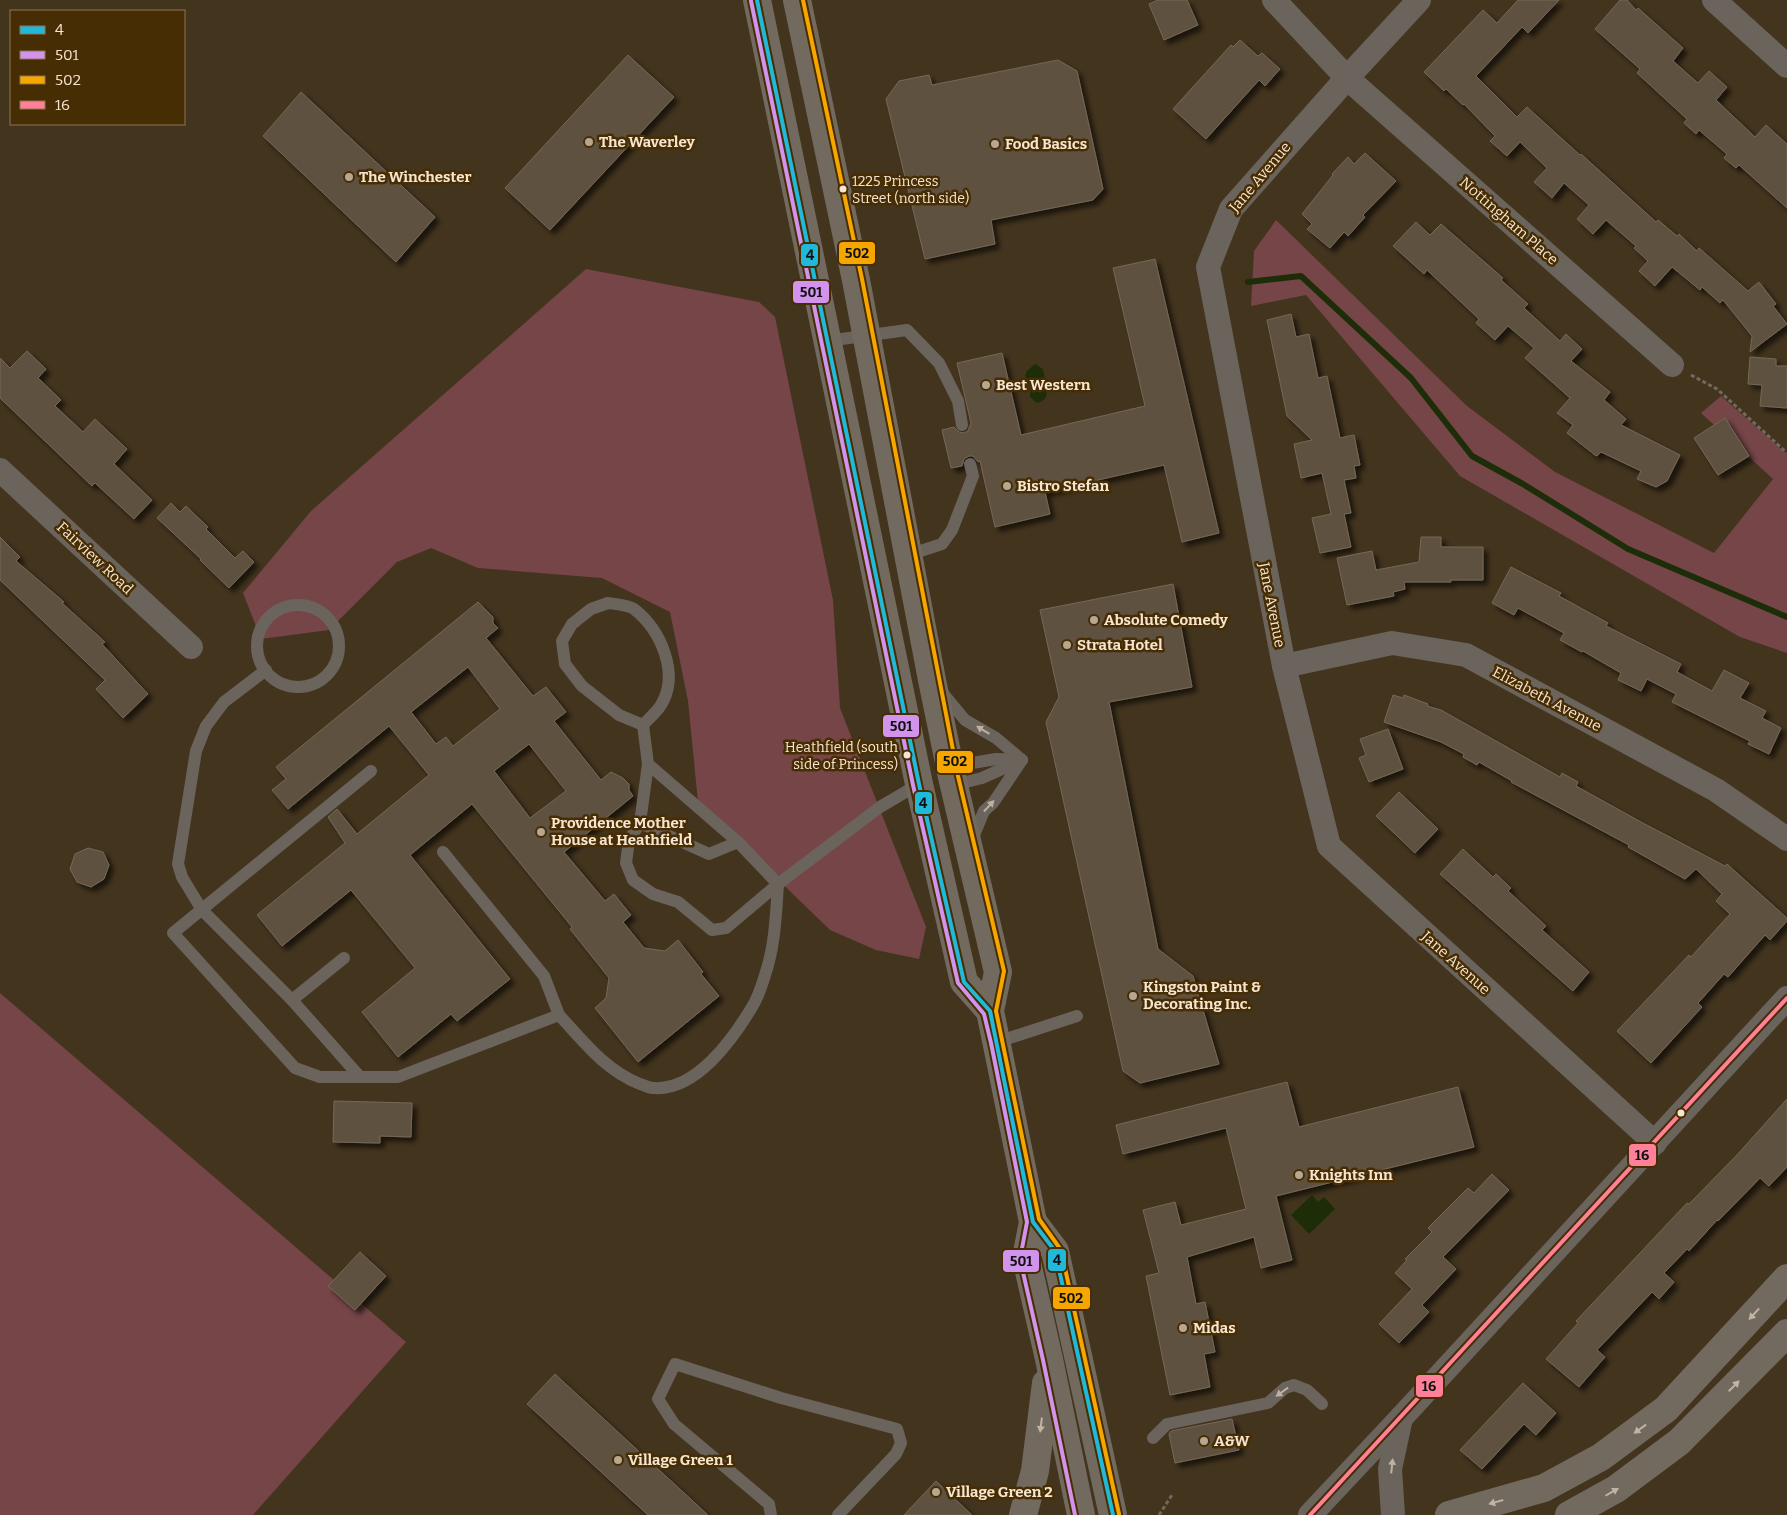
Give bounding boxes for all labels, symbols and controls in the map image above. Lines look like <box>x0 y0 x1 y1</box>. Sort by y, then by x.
legend <box>10 10 185 125</box>
text: 4 <box>55 21 64 39</box>
text: 501 <box>55 46 79 64</box>
text: 502 <box>55 71 81 89</box>
text: 16 <box>55 96 70 114</box>
place label: The Waverley <box>599 133 695 151</box>
place label: Food Basics <box>1005 135 1087 153</box>
marker: The Waverley <box>583 136 595 148</box>
marker: Food Basics <box>989 138 1001 150</box>
street label: Jane Avenue <box>1225 138 1295 217</box>
place label: The Winchester <box>359 168 471 186</box>
marker: The Winchester <box>343 171 355 183</box>
place label: 1225 Princess Street (north side) <box>852 173 969 207</box>
street label: Nottingham Place <box>1456 173 1562 269</box>
marker: 1225 Princess Street (north side) <box>838 184 848 194</box>
line badge: 502 <box>838 241 876 265</box>
line badge: 4 <box>800 243 819 267</box>
text: 502 <box>845 245 869 262</box>
text: 4 <box>806 247 815 264</box>
line badge: 501 <box>792 280 830 304</box>
text: 501 <box>800 284 822 301</box>
place label: Best Western <box>996 376 1091 394</box>
marker: Best Western <box>980 379 992 391</box>
place label: Bistro Stefan <box>1017 477 1109 495</box>
marker: Bistro Stefan <box>1001 480 1013 492</box>
street label: Fairview Road <box>53 518 137 598</box>
street label: Jane Avenue <box>1255 560 1289 649</box>
place label: Absolute Comedy <box>1104 611 1228 629</box>
marker: Absolute Comedy <box>1088 614 1100 626</box>
place label: Strata Hotel <box>1077 636 1163 654</box>
marker: Strata Hotel <box>1061 639 1073 651</box>
street label: Elizabeth Avenue <box>1489 663 1605 735</box>
line badge: 501 <box>882 714 920 738</box>
text: 501 <box>890 718 912 735</box>
one-way arrow <box>977 726 990 735</box>
place label: Heathfield (south side of Princess) <box>785 739 898 773</box>
marker: Heathfield (south side of Princess) <box>902 750 912 760</box>
line badge: 502 <box>936 750 974 774</box>
text: 502 <box>943 753 967 770</box>
line badge: 4 <box>914 791 933 815</box>
text: 4 <box>919 795 928 812</box>
one-way arrow <box>983 800 995 812</box>
place label: Providence Mother House at Heathfield <box>551 814 692 849</box>
marker: Providence Mother House at Heathfield <box>535 826 547 838</box>
street label: Jane Avenue <box>1417 927 1494 999</box>
place label: Kingston Paint & Decorating Inc. <box>1143 978 1261 1013</box>
marker: Kingston Paint & Decorating Inc. <box>1127 990 1139 1002</box>
unlabelled marker <box>1676 1108 1686 1118</box>
line badge: 16 <box>1628 1143 1657 1167</box>
text: 16 <box>1635 1147 1649 1164</box>
place label: Knights Inn <box>1309 1166 1393 1184</box>
marker: Knights Inn <box>1293 1169 1305 1181</box>
line badge: 4 <box>1047 1248 1067 1272</box>
line badge: 501 <box>1002 1249 1040 1273</box>
text: 4 <box>1053 1252 1062 1269</box>
text: 501 <box>1010 1253 1032 1270</box>
line badge: 502 <box>1052 1286 1091 1310</box>
text: 502 <box>1059 1290 1083 1307</box>
one-way arrow <box>1748 1307 1760 1319</box>
place label: Midas <box>1193 1319 1236 1337</box>
marker: Midas <box>1177 1322 1189 1334</box>
line badge: 16 <box>1415 1374 1444 1398</box>
text: 16 <box>1422 1378 1436 1395</box>
one-way arrow <box>1728 1380 1740 1392</box>
one-way arrow <box>1275 1387 1289 1397</box>
one-way arrow <box>1037 1417 1045 1433</box>
one-way arrow <box>1634 1423 1647 1434</box>
place label: A&W <box>1214 1432 1250 1450</box>
marker: A&W <box>1198 1435 1210 1447</box>
place label: Village Green 1 <box>628 1451 733 1469</box>
marker: Village Green 1 <box>612 1454 624 1466</box>
one-way arrow <box>1388 1458 1396 1474</box>
place label: Village Green 2 <box>946 1483 1053 1501</box>
marker: Village Green 2 <box>930 1486 942 1498</box>
one-way arrow <box>1605 1487 1618 1496</box>
one-way arrow <box>1489 1498 1504 1506</box>

